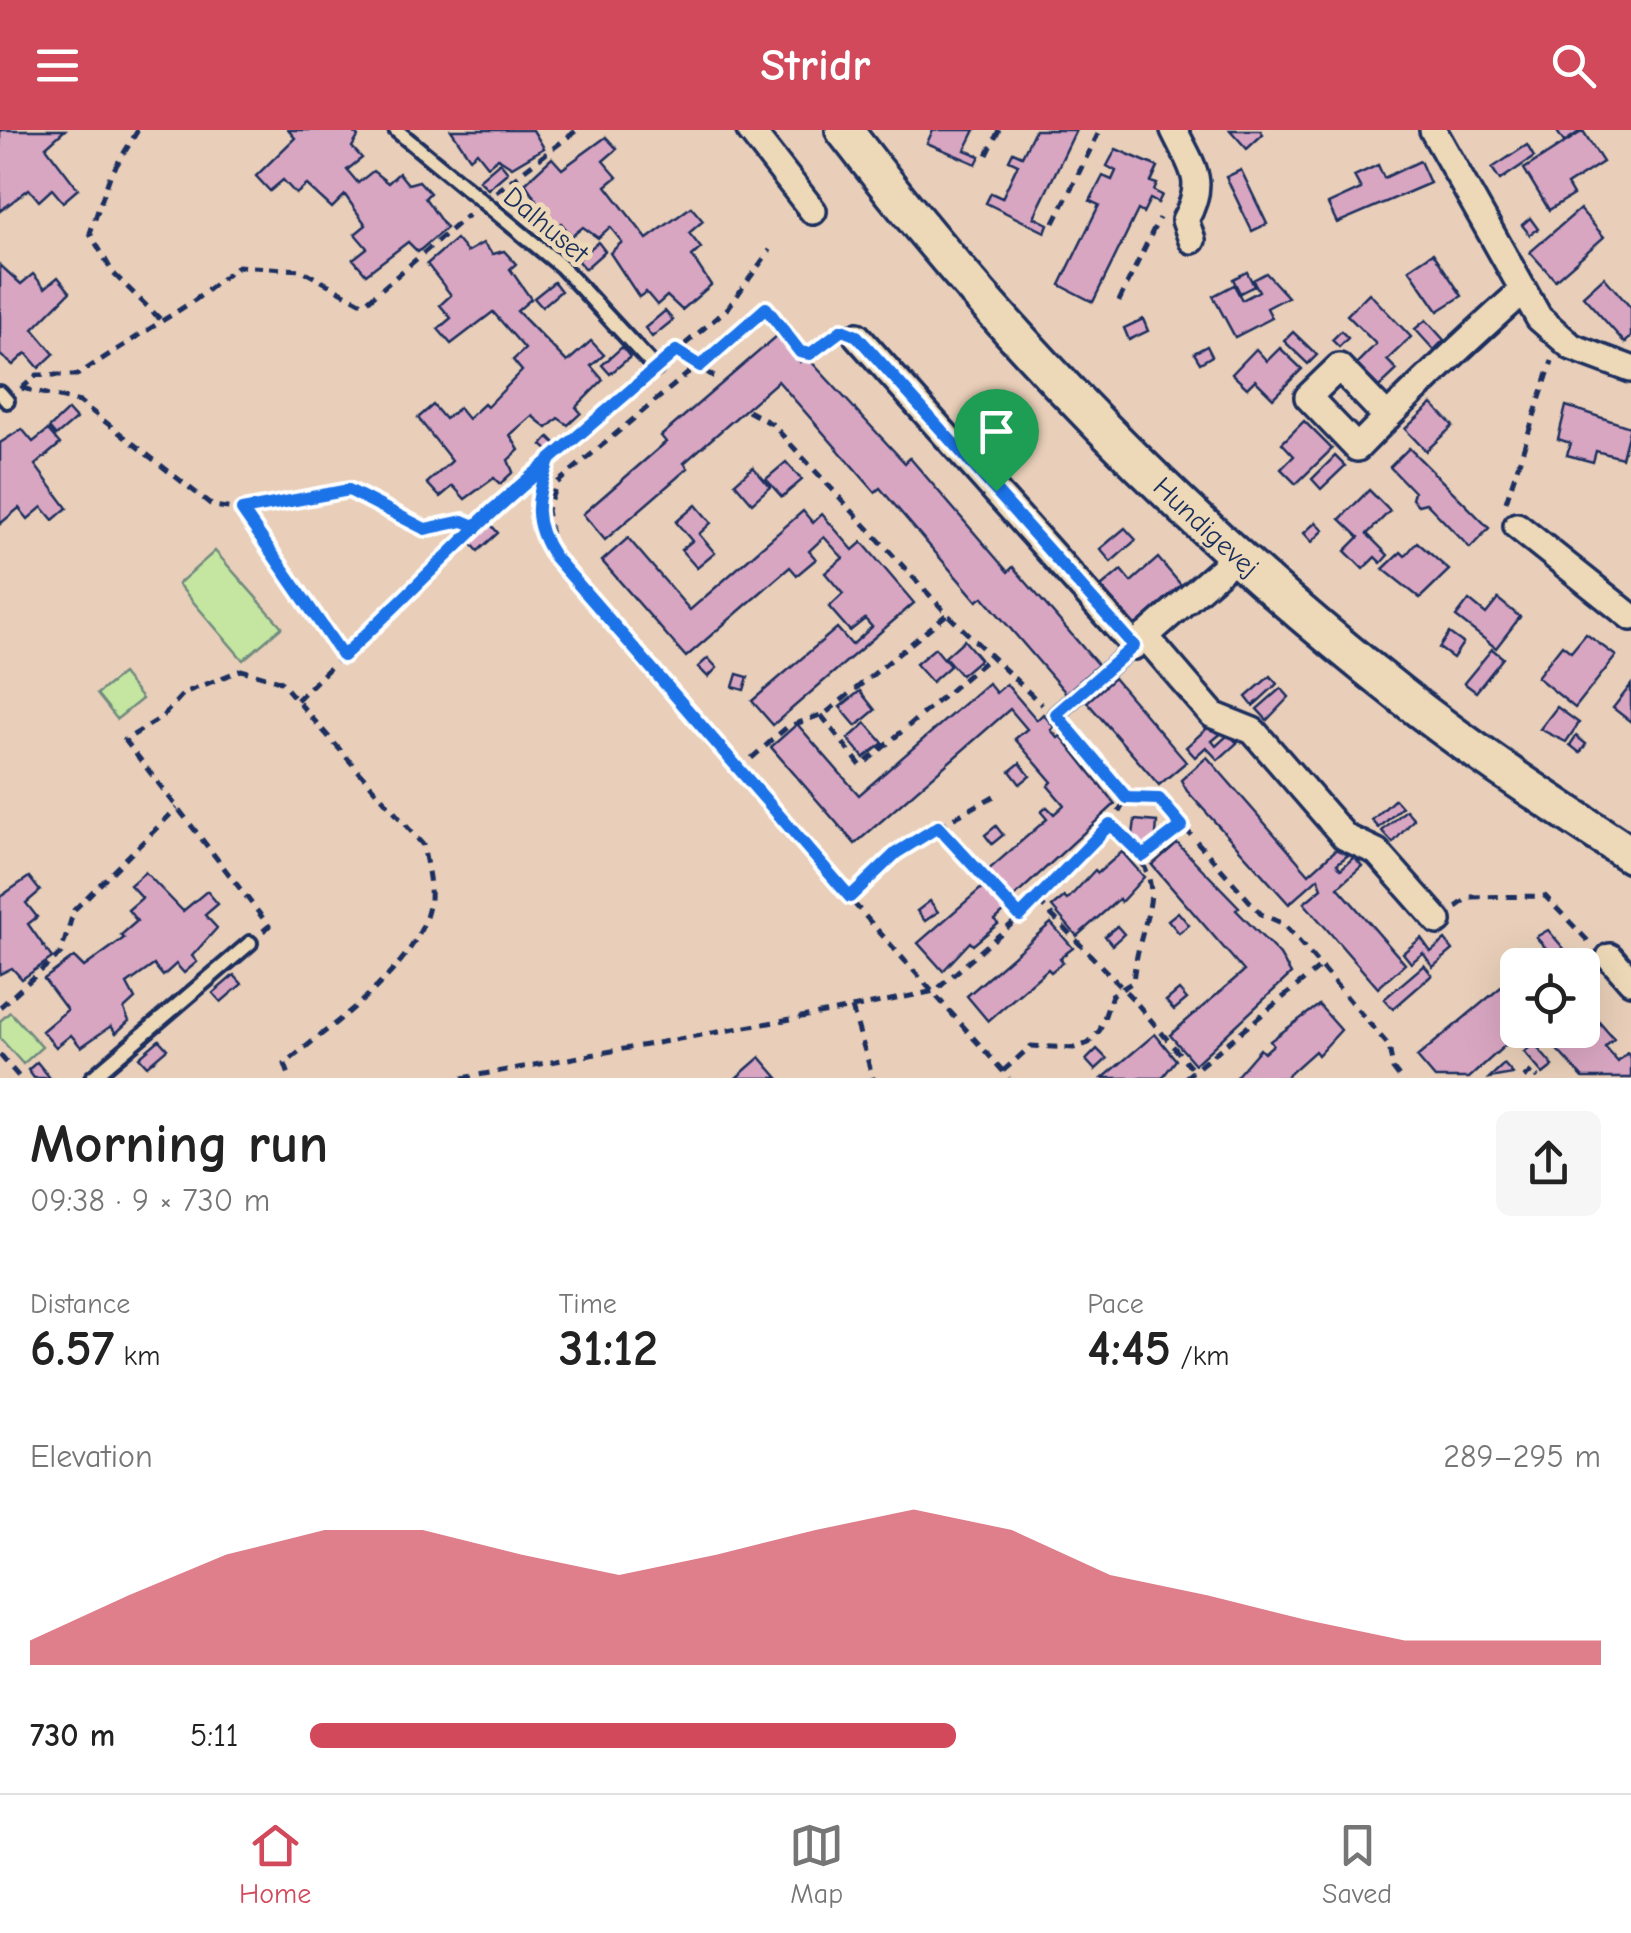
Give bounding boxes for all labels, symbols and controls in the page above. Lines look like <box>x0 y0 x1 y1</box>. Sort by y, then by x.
icon: menu <box>30 38 85 93</box>
icon: search <box>1546 38 1601 93</box>
text: Stridr <box>760 39 871 91</box>
street label: Dalhuset <box>497 180 596 270</box>
pin <box>954 389 1039 492</box>
icon: arrive <box>969 404 1024 459</box>
street label: Hundigevej <box>1147 471 1265 584</box>
map controls <box>1500 948 1600 1048</box>
button: locate <box>1500 948 1600 1048</box>
button: share <box>1496 1111 1601 1216</box>
text: Morning run <box>30 1112 328 1176</box>
text: 09:38 · 9 × 730 m <box>30 1182 270 1219</box>
text: Distance <box>30 1288 130 1320</box>
text: Time <box>559 1288 617 1320</box>
text: Pace <box>1087 1288 1144 1320</box>
text: 6.57 <box>30 1320 114 1378</box>
text: 31:12 <box>559 1320 658 1378</box>
text: 4:45 <box>1087 1320 1171 1378</box>
text: km <box>114 1340 160 1372</box>
text: /km <box>1171 1340 1229 1372</box>
text: Elevation <box>30 1438 153 1475</box>
text: 289–295 m <box>1443 1438 1601 1475</box>
text: 730 m <box>30 1717 115 1754</box>
text: 5:11 <box>190 1717 238 1754</box>
tab: Home <box>239 1818 311 1910</box>
tab: Map <box>789 1818 844 1910</box>
tab: Saved <box>1322 1818 1392 1910</box>

